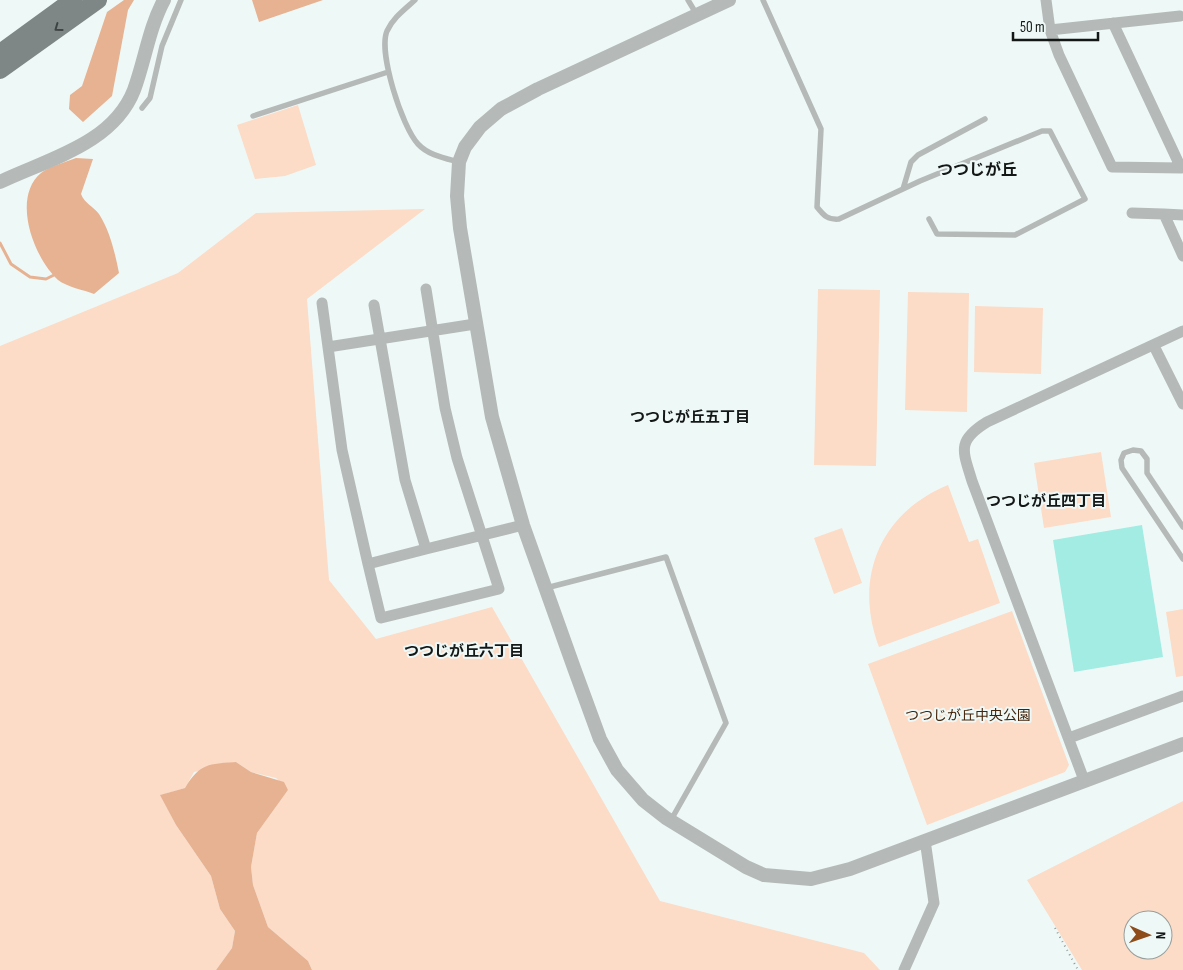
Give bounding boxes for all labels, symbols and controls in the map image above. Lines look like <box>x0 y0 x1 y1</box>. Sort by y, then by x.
scale bar <box>1013 10 1098 42</box>
text: 50 m <box>1020 18 1045 37</box>
one-way arrow <box>55 23 64 31</box>
district label: つつじが丘 <box>937 161 1017 180</box>
district label: つつじが丘五丁目 <box>630 408 750 427</box>
district label: つつじが丘四丁目 <box>986 492 1106 511</box>
district label: つつじが丘六丁目 <box>404 642 524 661</box>
park label: つつじが丘中央公園 <box>905 707 1031 724</box>
north arrow <box>1123 910 1173 960</box>
text: N <box>1152 931 1169 939</box>

